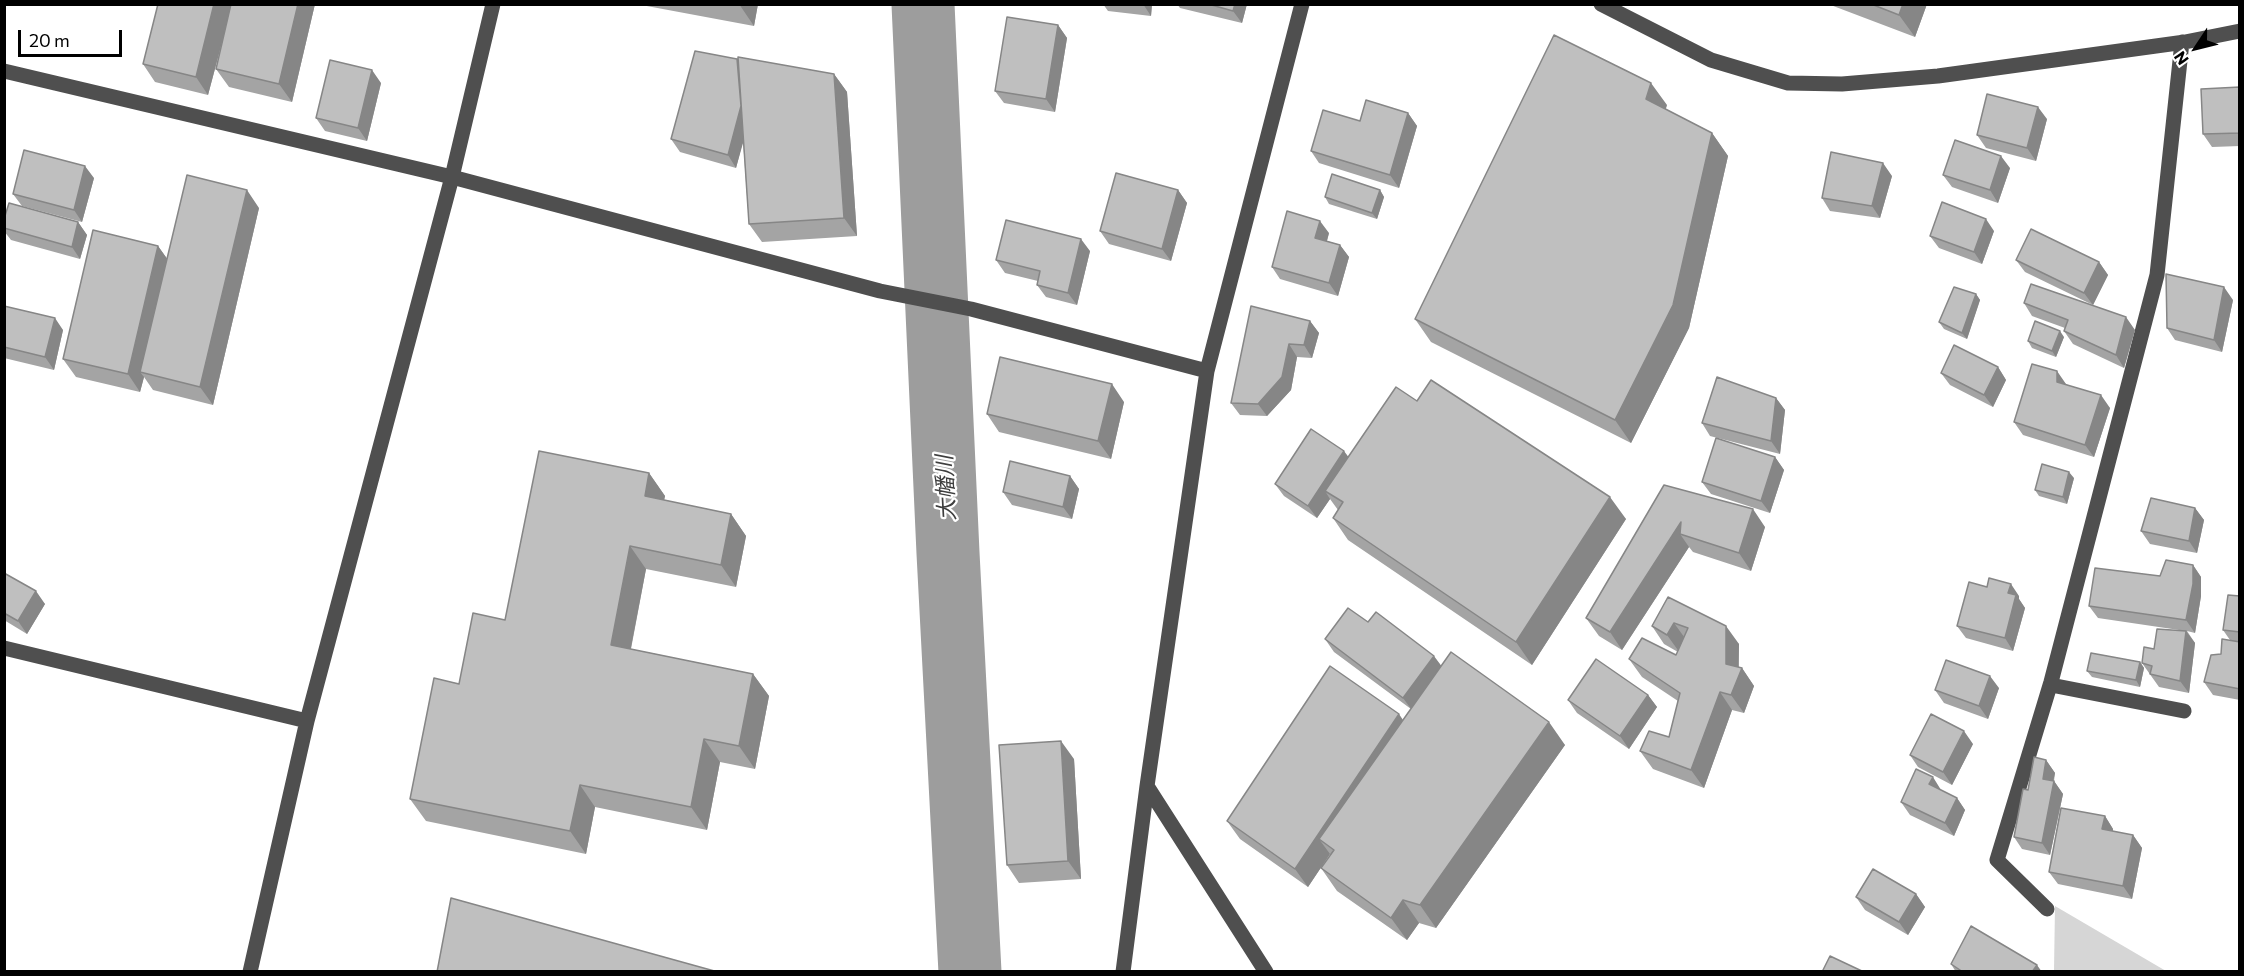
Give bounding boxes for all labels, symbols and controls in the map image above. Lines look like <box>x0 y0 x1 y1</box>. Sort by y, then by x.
scale bar <box>21 18 124 56</box>
north arrow <box>2166 18 2226 78</box>
text: 20 m <box>29 29 70 51</box>
text: N <box>2170 48 2192 69</box>
water label: 大幡川 <box>931 454 961 522</box>

